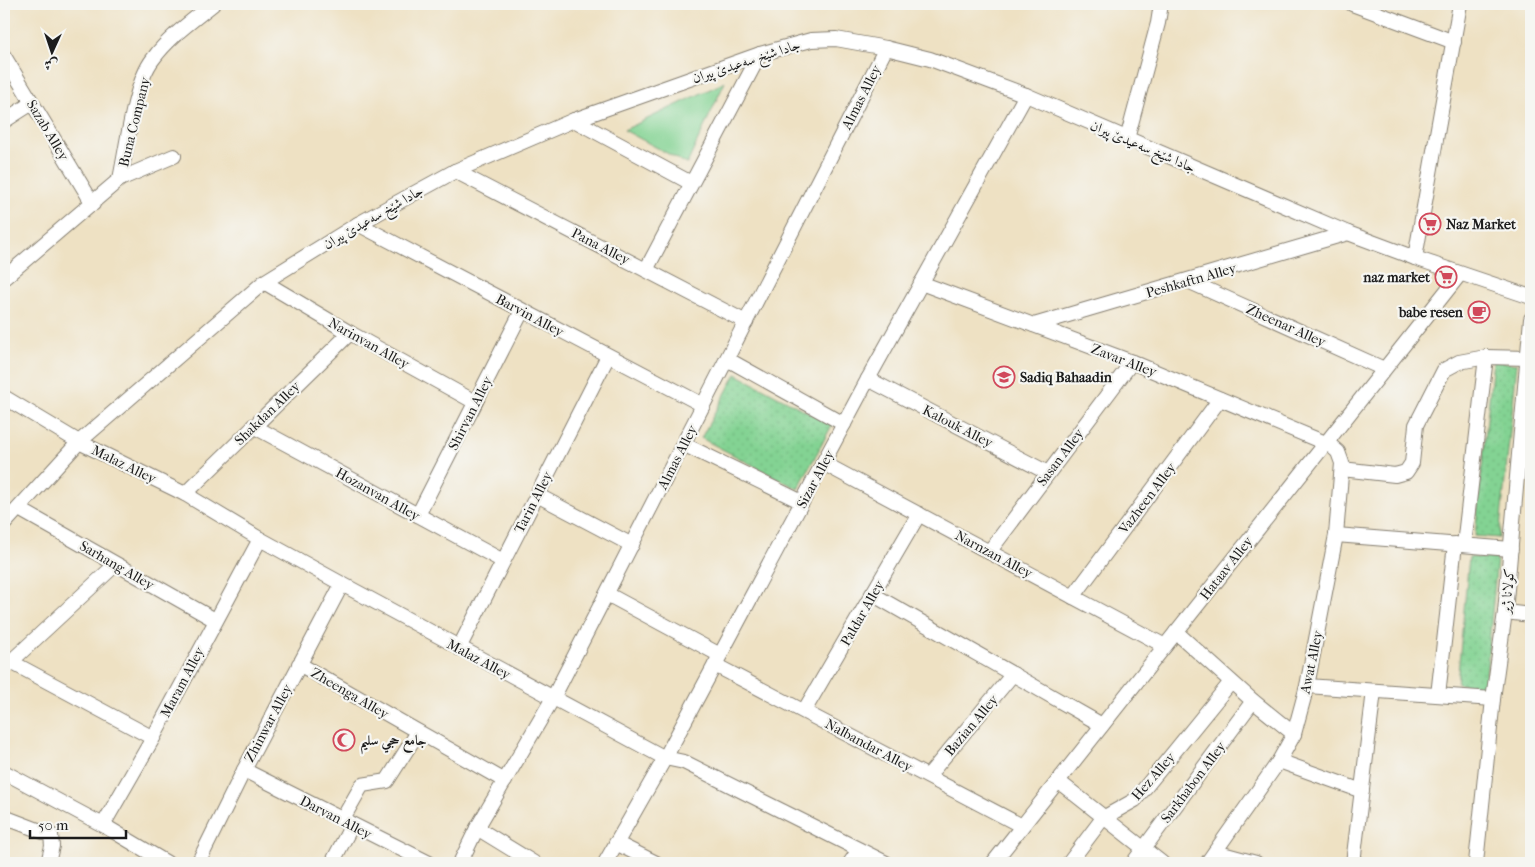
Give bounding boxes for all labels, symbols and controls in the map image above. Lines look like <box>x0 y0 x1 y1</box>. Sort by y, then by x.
north arrow <box>28 28 78 78</box>
street label: جادا شێخ سەعیدێ پیران <box>690 36 803 91</box>
text: ش <box>44 56 59 73</box>
street label: Almas Alley <box>837 62 885 133</box>
street label: Buna Company <box>115 75 154 169</box>
street label: Sazab Alley <box>23 97 73 164</box>
street label: جادا شێخ سەعیدێ پیران <box>1086 117 1198 180</box>
street label: جادا شێخ سەعیدێ پیران <box>320 182 428 256</box>
supermarket icon: Naz Market <box>1418 212 1442 236</box>
place label: Naz Market <box>1446 216 1517 233</box>
street label: Pana Alley <box>569 225 633 269</box>
street label: Peshkaftn Alley <box>1144 259 1239 302</box>
supermarket icon: naz market <box>1434 265 1458 289</box>
place label: naz market <box>1362 269 1431 286</box>
street label: Barvin Alley <box>493 290 567 341</box>
street label: Zheenar Alley <box>1243 300 1329 351</box>
cafe icon: babe resen <box>1467 300 1491 324</box>
place label: babe resen <box>1398 304 1464 321</box>
street label: Narinvan Alley <box>325 314 413 373</box>
street label: Zavar Alley <box>1089 340 1160 381</box>
school or university icon: Sadiq Bahaadin <box>992 365 1016 389</box>
place label: Sadiq Bahaadin <box>1020 369 1113 386</box>
street label: Shirvan Alley <box>445 373 497 453</box>
street label: Shakdan Alley <box>231 377 304 449</box>
street label: Kalouk Alley <box>920 401 996 452</box>
street label: Almas Alley <box>653 422 701 493</box>
street label: Sasan Alley <box>1033 425 1088 489</box>
street label: Malaz Alley <box>89 442 159 488</box>
street label: Sizar Alley <box>793 447 838 511</box>
street label: Vazheen Alley <box>1115 459 1180 538</box>
street label: Hozanvan Alley <box>333 464 423 525</box>
street label: Tarin Alley <box>511 468 556 536</box>
street label: Narnzan Alley <box>952 527 1036 582</box>
street label: Hataav Alley <box>1196 533 1257 604</box>
street label: Sarhang Alley <box>76 537 158 594</box>
street label: کولانا ژیر <box>1497 568 1518 616</box>
street label: Paldar Alley <box>837 577 888 649</box>
street label: Awat Alley <box>1296 628 1327 696</box>
street label: Malaz Alley <box>444 636 514 684</box>
street label: Maram Alley <box>157 644 208 720</box>
street label: Zheenga Alley <box>308 664 392 723</box>
street label: Zhinwar Alley <box>241 681 296 765</box>
street label: Bazian Alley <box>941 691 1002 759</box>
street label: Nalbandar Alley <box>822 715 916 776</box>
mosque icon: جامع حجي سليم <box>332 728 356 752</box>
place label: جامع حجي سليم <box>360 732 427 755</box>
street label: Sarkhabon Alley <box>1157 738 1230 826</box>
street label: Hez Alley <box>1128 748 1179 804</box>
street label: Darvan Alley <box>297 792 375 843</box>
scale bar <box>30 807 126 839</box>
text: 50 m <box>38 816 69 834</box>

